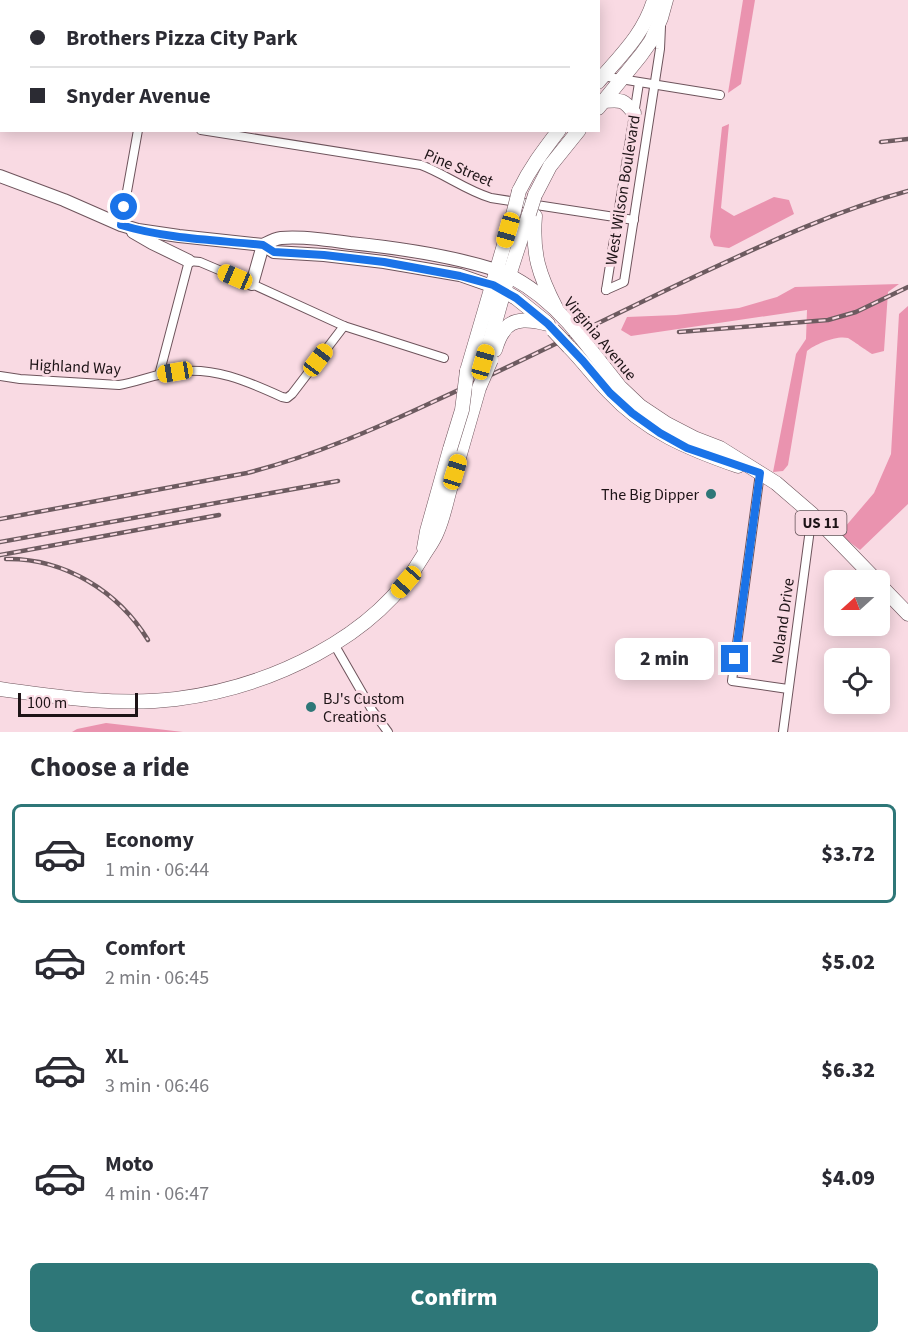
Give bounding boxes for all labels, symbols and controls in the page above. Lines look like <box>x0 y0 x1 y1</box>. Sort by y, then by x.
text: Brothers Pizza City Park <box>66 22 298 54</box>
text: Snyder Avenue <box>66 80 211 112</box>
street label: West Wilson Boulevard <box>600 113 646 267</box>
street label: Pine Street <box>421 144 497 193</box>
route start <box>110 193 137 220</box>
car <box>494 210 522 250</box>
car <box>215 262 255 292</box>
street label: Virginia Avenue <box>559 292 642 385</box>
car <box>300 340 336 380</box>
car <box>469 342 497 382</box>
street label: Highland Way <box>28 354 122 380</box>
car <box>156 360 194 384</box>
car <box>441 452 469 492</box>
place label: The Big Dipper <box>601 484 699 506</box>
marker: The Big Dipper <box>704 487 718 501</box>
road number: US 11 <box>796 511 846 535</box>
car <box>387 563 425 601</box>
north arrow <box>824 570 890 636</box>
map controls <box>824 570 890 714</box>
street label: Noland Drive <box>766 577 800 666</box>
callout: 2 min <box>615 638 714 680</box>
text: 2 min <box>640 645 689 673</box>
route end <box>721 645 748 672</box>
button: locate <box>824 648 890 714</box>
place label: BJ's Custom Creations <box>323 688 405 728</box>
scale bar <box>18 690 138 718</box>
text: 100 m <box>27 692 67 714</box>
marker: BJ's Custom Creations <box>304 700 318 714</box>
text: Choose a ride <box>30 748 190 787</box>
text: Economy <box>105 824 194 856</box>
icon: car <box>33 827 87 881</box>
text: $3.72 <box>821 838 875 870</box>
text: 1 min · 06:44 <box>105 856 209 884</box>
text: Comfort <box>105 932 186 964</box>
icon: car <box>33 935 87 989</box>
text: $5.02 <box>821 946 875 978</box>
text: 2 min · 06:45 <box>105 964 209 992</box>
text: XL <box>105 1040 129 1072</box>
icon: car <box>33 1043 87 1097</box>
text: $6.32 <box>821 1054 875 1086</box>
text: 3 min · 06:46 <box>105 1072 209 1100</box>
text: Moto <box>105 1148 154 1180</box>
icon: car <box>33 1151 87 1205</box>
text: $4.09 <box>821 1162 875 1194</box>
text: 4 min · 06:47 <box>105 1180 209 1208</box>
button: Confirm <box>30 1263 878 1332</box>

